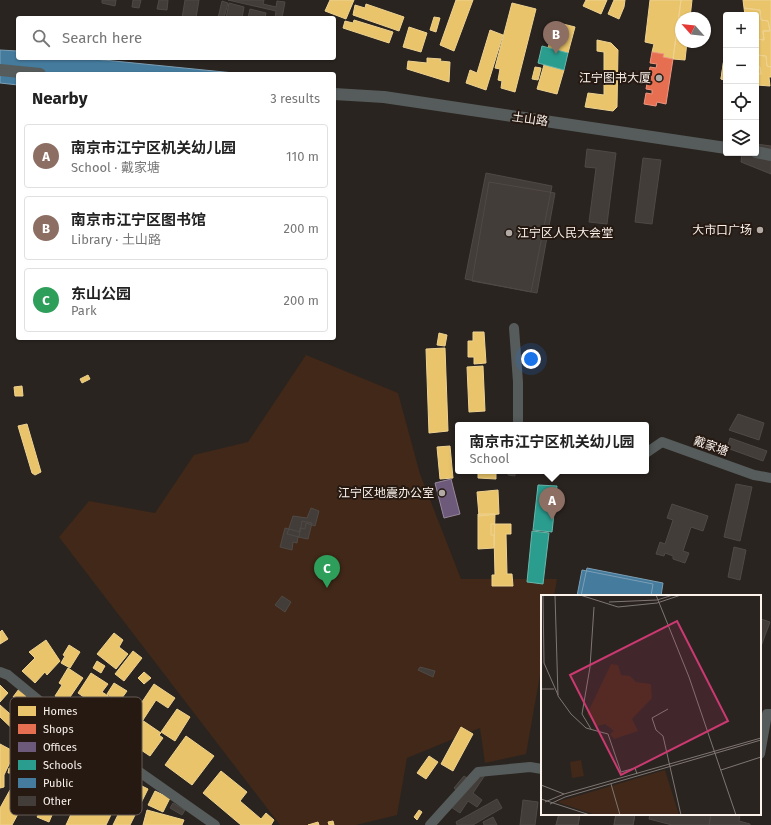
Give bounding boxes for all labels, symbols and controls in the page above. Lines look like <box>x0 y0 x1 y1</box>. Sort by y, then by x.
north arrow <box>675 12 711 48</box>
map controls <box>723 12 759 156</box>
button: + <box>723 12 759 48</box>
search box <box>16 16 336 60</box>
pin: B <box>543 21 569 54</box>
icon: search <box>30 27 52 49</box>
text: Search here <box>62 29 142 47</box>
button: − <box>723 48 759 84</box>
place label: 江宁图书大厦 <box>579 71 651 85</box>
marker: 江宁图书大厦 <box>654 73 664 83</box>
button: locate <box>723 84 759 120</box>
text: Nearby <box>32 88 87 109</box>
text: 3 results <box>270 91 320 106</box>
street label: 土山路 <box>511 110 549 128</box>
button: layers <box>723 120 759 156</box>
text: 南京市江宁区机关幼儿园 <box>71 139 236 157</box>
text: A <box>42 149 50 164</box>
text: 110 m <box>286 149 319 164</box>
text: School · 戴家塘 <box>71 160 160 175</box>
text: 南京市江宁区图书馆 <box>71 211 206 229</box>
text: B <box>42 221 50 236</box>
text: 200 m <box>283 221 319 236</box>
place label: 大市口广场 <box>692 223 752 237</box>
marker: 大市口广场 <box>755 225 765 235</box>
place label: 江宁区人民大会堂 <box>517 226 613 240</box>
marker: 江宁区人民大会堂 <box>504 228 514 238</box>
text: Library · 土山路 <box>71 232 161 247</box>
text: 东山公园 <box>71 285 131 303</box>
text: C <box>42 293 50 308</box>
text: 200 m <box>283 293 319 308</box>
text: Park <box>71 303 97 318</box>
your location <box>521 349 541 369</box>
popup <box>455 422 649 474</box>
text: 南京市江宁区机关幼儿园 <box>469 433 635 451</box>
street label: 戴家塘 <box>692 434 730 458</box>
text: School <box>469 451 509 466</box>
place label: 江宁区地震办公室 <box>338 486 434 500</box>
pin: A <box>539 487 565 520</box>
marker: 江宁区地震办公室 <box>437 488 447 498</box>
pin: C <box>314 555 340 588</box>
inset map <box>541 595 761 815</box>
legend <box>10 697 142 815</box>
text: Homes <box>43 705 77 718</box>
text: Shops <box>43 723 74 736</box>
text: Offices <box>43 741 77 754</box>
text: Schools <box>43 759 82 772</box>
text: Public <box>43 777 74 790</box>
text: Other <box>43 795 72 808</box>

